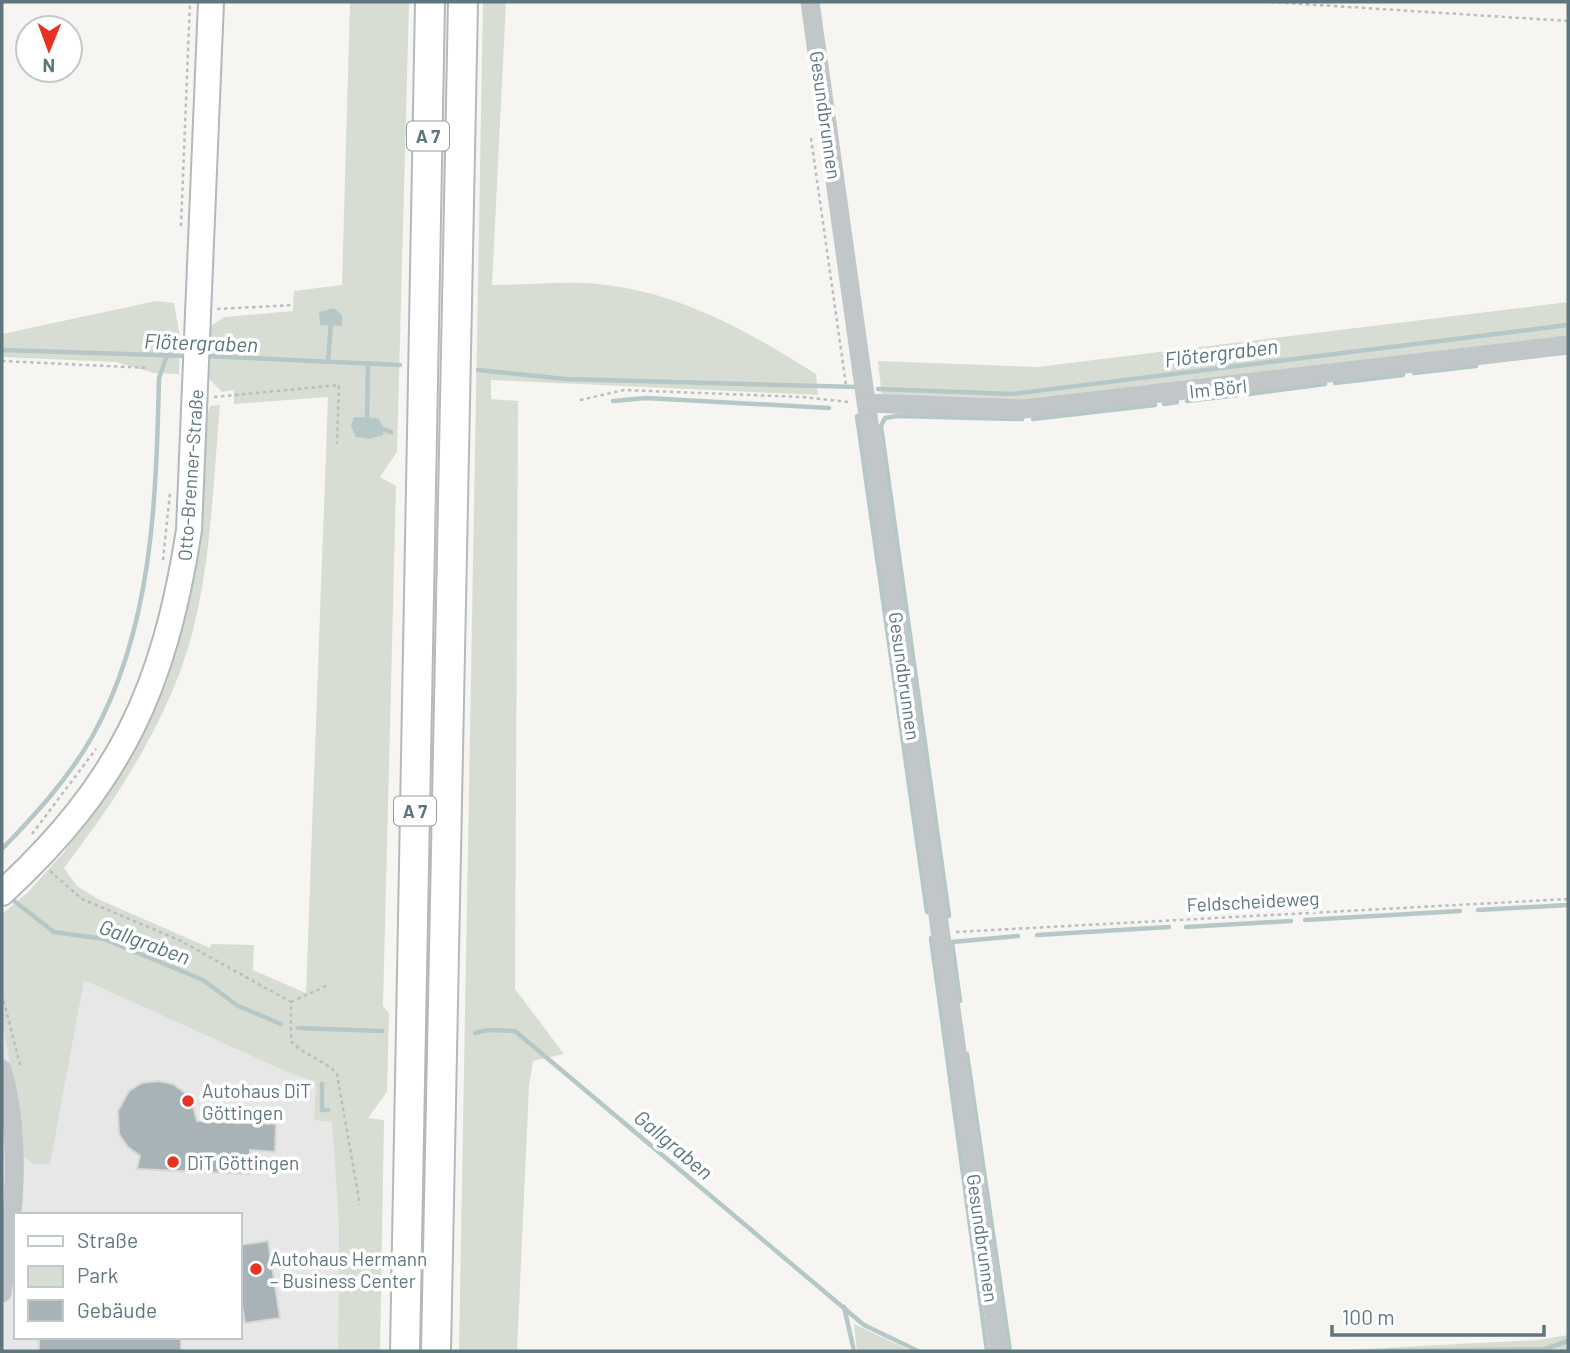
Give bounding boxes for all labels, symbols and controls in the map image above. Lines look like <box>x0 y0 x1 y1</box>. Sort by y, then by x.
north arrow <box>14 14 84 84</box>
street label: Gesundbrunnen <box>806 49 846 181</box>
text: N <box>42 55 55 78</box>
road number: A 7 <box>407 121 449 150</box>
water label: Flötergraben <box>144 328 258 356</box>
water label: Flötergraben <box>1163 333 1279 371</box>
street label: Im Börl <box>1188 374 1248 402</box>
street label: Otto-Brenner-Straße <box>173 388 207 562</box>
street label: Gesundbrunnen <box>885 610 925 742</box>
road number: A 7 <box>394 796 436 826</box>
street label: Feldscheideweg <box>1186 886 1320 916</box>
water label: Gallgraben <box>96 913 194 969</box>
place label: Autohaus DiT Göttingen <box>202 1079 311 1124</box>
marker: Autohaus DiT Göttingen <box>180 1093 196 1109</box>
water label: Gallgraben <box>630 1104 718 1184</box>
place label: DiT Göttingen <box>187 1151 299 1174</box>
marker: DiT Göttingen <box>165 1154 181 1170</box>
street label: Gesundbrunnen <box>963 1172 1003 1304</box>
legend <box>14 1213 242 1339</box>
text: Straße <box>77 1227 138 1252</box>
place label: Autohaus Hermann – Business Center <box>270 1247 427 1292</box>
marker: Autohaus Hermann – Business Center <box>248 1261 264 1277</box>
text: Park <box>77 1262 118 1287</box>
scale bar <box>1332 1294 1544 1338</box>
text: Gebäude <box>77 1297 157 1322</box>
text: 100 m <box>1342 1304 1395 1329</box>

